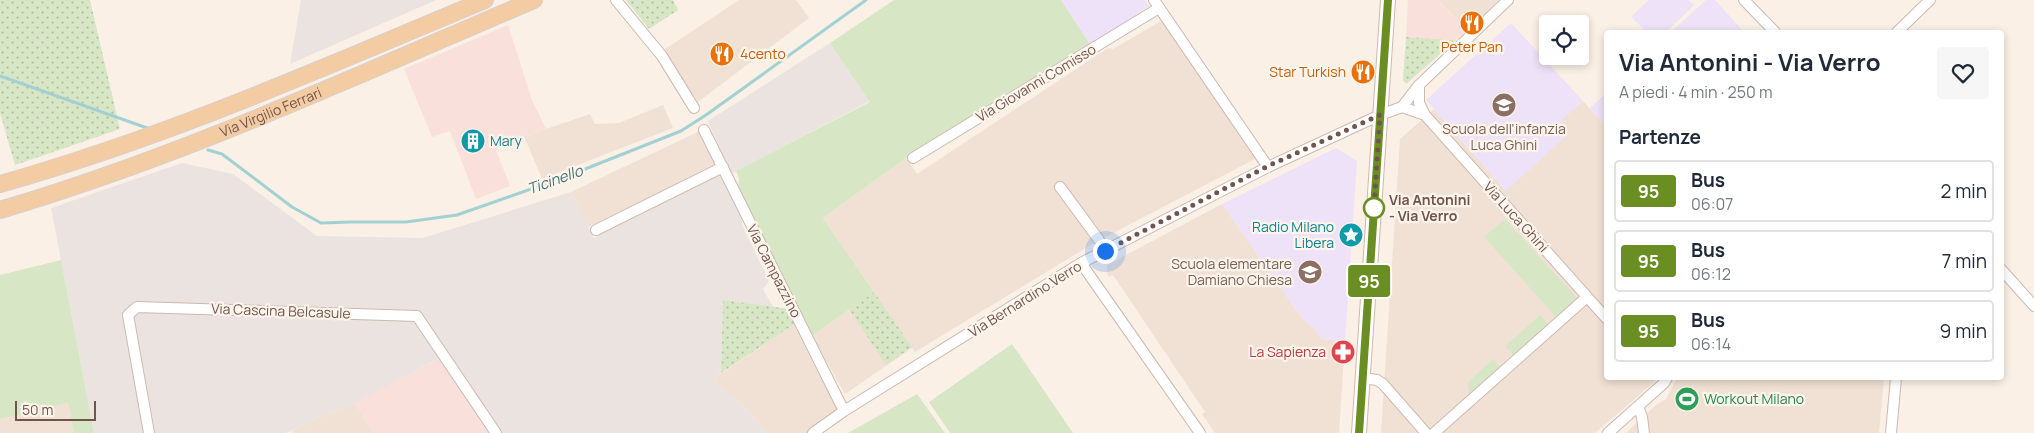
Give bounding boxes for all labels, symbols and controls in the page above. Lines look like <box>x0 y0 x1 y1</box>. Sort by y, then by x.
restaurant icon: Peter Pan <box>1459 10 1485 36</box>
map controls <box>1539 15 1589 65</box>
button: locate <box>1539 15 1589 65</box>
place label: Peter Pan <box>1441 37 1503 56</box>
street label: Via Giovanni Comisso <box>972 39 1099 126</box>
restaurant icon: 4cento <box>709 41 735 67</box>
place label: 4cento <box>740 44 786 63</box>
text: Via Antonini - Via Verro <box>1619 45 1880 78</box>
button: heart <box>1937 47 1989 99</box>
restaurant icon: Star Turkish <box>1350 59 1376 85</box>
place label: Star Turkish <box>1269 62 1346 81</box>
text: A piedi · 4 min · 250 m <box>1619 81 1773 103</box>
street label: Via Virgilio Ferrari <box>217 82 324 141</box>
school or university icon: Scuola dell'infanzia Luca Ghini <box>1491 92 1517 118</box>
place label: Scuola dell'infanzia Luca Ghini <box>1442 119 1566 154</box>
text: Partenze <box>1619 124 1701 150</box>
building icon: Mary <box>460 128 486 154</box>
place label: Mary <box>490 131 522 150</box>
water label: Ticinello <box>524 159 587 199</box>
text: Bus <box>1691 167 1725 193</box>
street label: Via Luca Ghini <box>1480 177 1553 256</box>
text: 2 min <box>1941 178 1987 204</box>
text: 95 <box>1638 179 1659 203</box>
place label: Via Antonini - Via Verro <box>1389 190 1470 225</box>
text: 06:07 <box>1691 193 1733 215</box>
marker: Via Antonini - Via Verro <box>1363 197 1385 219</box>
place label: Radio Milano Libera <box>1252 217 1334 252</box>
street label: Via Campazzino <box>743 221 806 321</box>
place icon: Radio Milano Libera <box>1338 222 1364 248</box>
text: Bus <box>1691 237 1725 263</box>
your location <box>1093 239 1118 264</box>
text: 7 min <box>1942 248 1987 274</box>
text: 95 <box>1638 249 1659 273</box>
place label: Scuola elementare Damiano Chiesa <box>1171 254 1292 289</box>
street label: Via Bernardino Verro <box>965 256 1085 341</box>
school or university icon: Scuola elementare Damiano Chiesa <box>1297 259 1323 285</box>
text: 06:12 <box>1691 263 1731 285</box>
line badge: 95 <box>1346 265 1392 297</box>
text: 95 <box>1358 269 1380 293</box>
street label: Via Cascina Belcasule <box>211 299 351 322</box>
text: Bus <box>1691 307 1725 333</box>
text: 9 min <box>1940 318 1987 344</box>
text: 95 <box>1638 319 1659 343</box>
text: 06:14 <box>1691 333 1731 355</box>
pharmacy icon: La Sapienza <box>1330 339 1356 365</box>
place label: La Sapienza <box>1249 342 1326 361</box>
sports icon: Workout Milano <box>1674 386 1700 412</box>
place label: Workout Milano <box>1704 389 1804 408</box>
scale bar <box>15 398 96 421</box>
text: 50 m <box>22 400 53 419</box>

